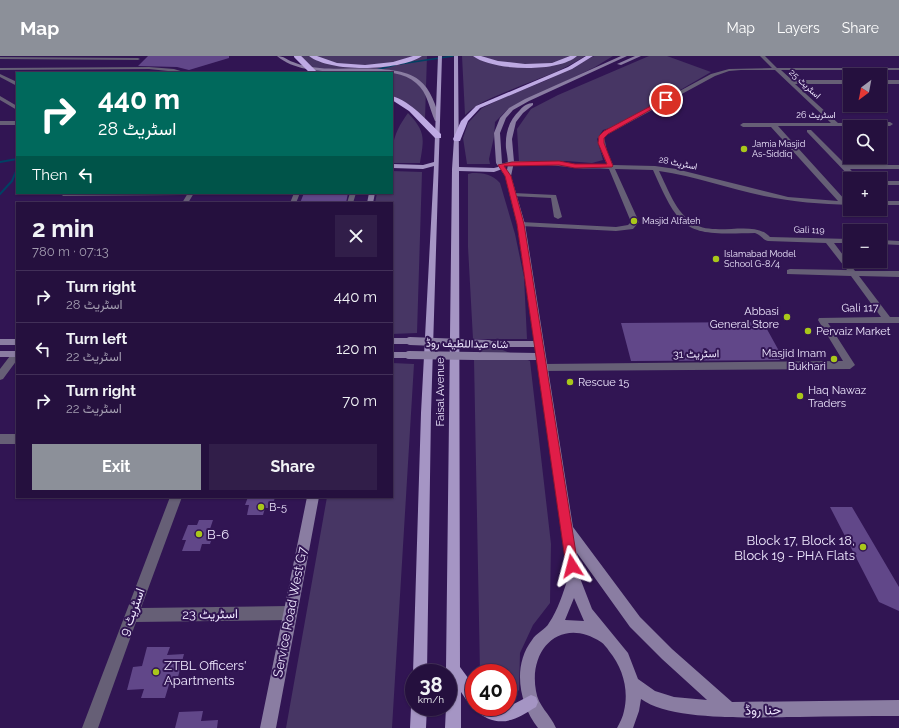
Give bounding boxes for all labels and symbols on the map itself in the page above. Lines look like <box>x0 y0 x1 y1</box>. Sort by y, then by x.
street label: اسٹریٹ 25 <box>787 67 823 101</box>
north arrow <box>843 68 887 112</box>
pin <box>649 83 683 117</box>
street label: اسٹریٹ 26 <box>796 110 836 121</box>
place label: Jamia Masjid As-Siddiq <box>752 139 806 159</box>
marker: Jamia Masjid As-Siddiq <box>739 144 749 154</box>
street label: اسٹریٹ 28 <box>658 154 698 173</box>
marker: Masjid Alfateh <box>629 216 639 226</box>
place label: Masjid Alfateh <box>642 216 701 226</box>
street label: Gali 119 <box>793 224 825 236</box>
place label: Islamabad Model School G-8/4 <box>724 249 796 269</box>
marker: Islamabad Model School G-8/4 <box>711 254 721 264</box>
street label: Gali 117 <box>841 301 879 315</box>
place label: Abbasi General Store <box>710 305 780 331</box>
marker: Abbasi General Store <box>782 312 792 322</box>
place label: Pervaiz Market <box>816 325 891 338</box>
marker: Pervaiz Market <box>803 326 813 336</box>
street label: شاہ عبداللطیف روڈ <box>426 337 509 351</box>
street label: اسٹریٹ 31 <box>673 347 719 361</box>
place label: Masjid Imam Bukhari <box>762 347 826 373</box>
marker: Masjid Imam Bukhari <box>829 354 839 364</box>
street label: Faisal Avenue <box>434 357 447 427</box>
place label: Rescue 15 <box>578 376 629 389</box>
marker: Rescue 15 <box>565 377 575 387</box>
place label: Haq Nawaz Traders <box>808 384 867 410</box>
marker: Haq Nawaz Traders <box>795 391 805 401</box>
place label: B-5 <box>269 501 287 514</box>
marker: B-5 <box>256 502 266 512</box>
place label: B-6 <box>207 527 229 542</box>
marker: B-6 <box>194 529 204 539</box>
place label: Block 17, Block 18, Block 19 - PHA Flats <box>734 533 855 563</box>
marker: Block 17, Block 18, Block 19 - PHA Flats <box>858 542 868 552</box>
position arrow <box>551 545 593 587</box>
street label: Service Road West G7 <box>270 546 310 678</box>
street label: اسٹریٹ 9 <box>116 586 148 638</box>
street label: اسٹریٹ 23 <box>182 606 238 623</box>
place label: ZTBL Officers' Apartments <box>164 658 247 688</box>
speed limit sign: 40 <box>465 664 517 716</box>
marker: ZTBL Officers' Apartments <box>151 667 161 677</box>
street label: حنا روڈ <box>745 702 781 719</box>

